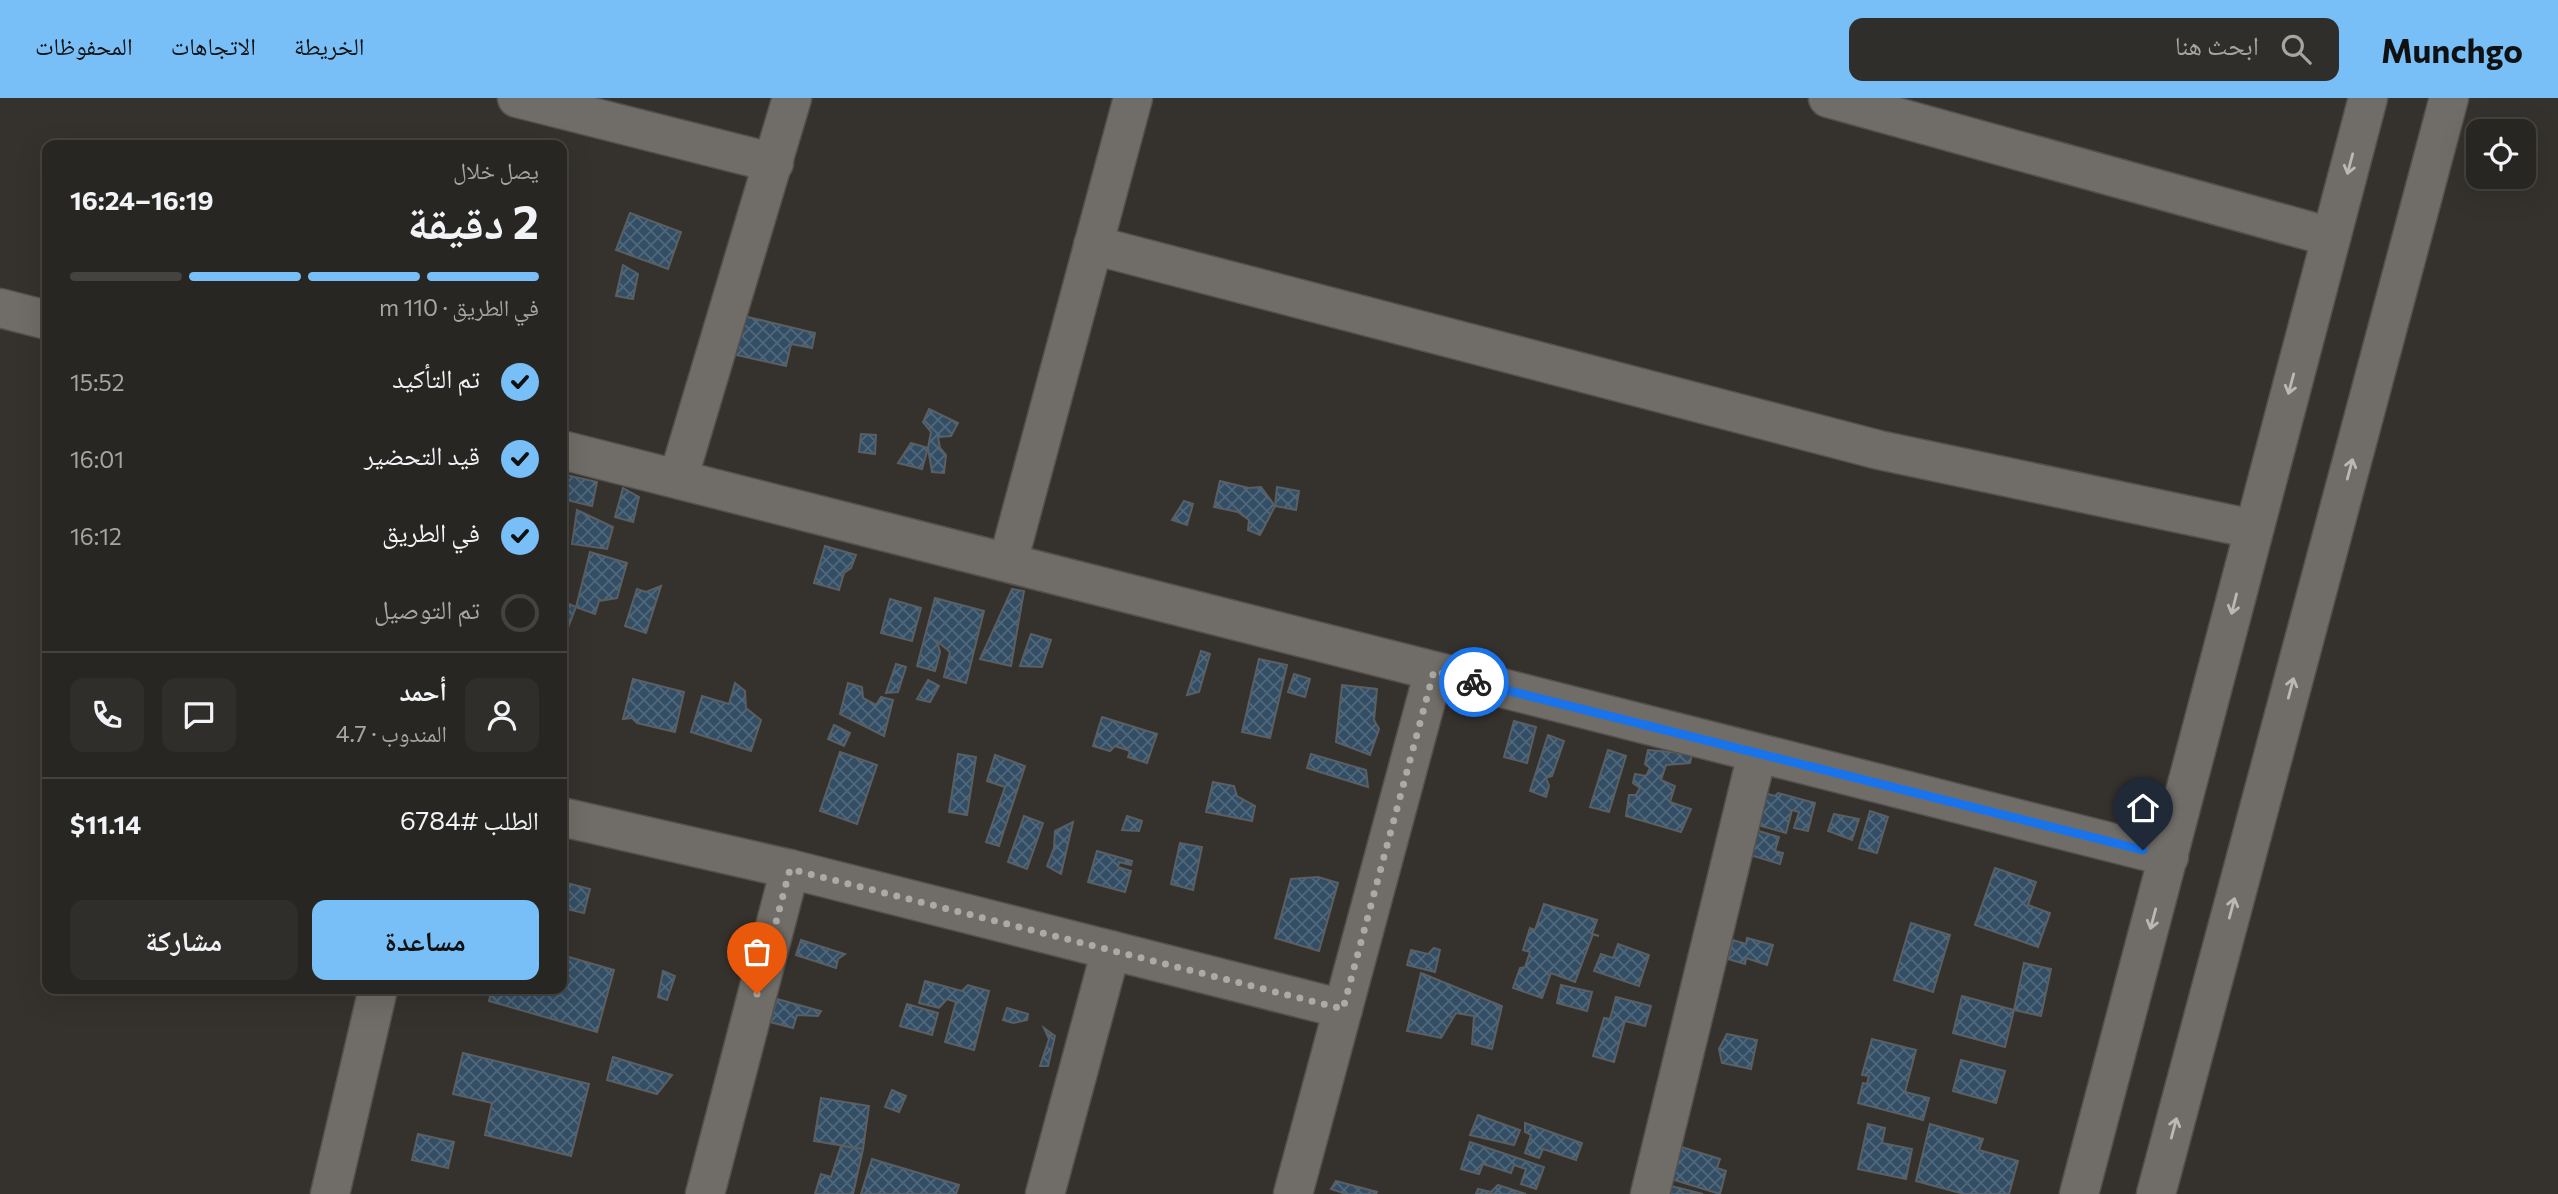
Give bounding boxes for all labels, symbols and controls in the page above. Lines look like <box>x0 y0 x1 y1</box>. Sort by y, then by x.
search box <box>1849 18 2339 81</box>
text: ابحث هنا <box>2175 29 2259 60</box>
text: Munchgo <box>2381 29 2523 70</box>
icon: search <box>2277 30 2315 68</box>
text: المحفوظات <box>35 31 133 60</box>
text: الاتجاهات <box>171 31 256 60</box>
text: الخريطة <box>294 31 365 60</box>
map controls <box>2466 119 2536 189</box>
button: locate <box>2466 119 2536 189</box>
one-way arrow <box>2343 152 2356 175</box>
text: يصل خلال <box>453 156 539 184</box>
text: 16:19–16:24 <box>70 184 214 215</box>
text: 2 دقيقة <box>407 192 539 248</box>
text: في الطريق · 110 m <box>379 293 539 321</box>
text: تم التأكيد <box>392 362 480 393</box>
icon: check <box>501 363 539 401</box>
text: 15:52 <box>70 368 124 396</box>
one-way arrow <box>2284 373 2297 395</box>
text: قيد التحضير <box>364 439 480 470</box>
icon: check <box>501 440 539 478</box>
text: 16:01 <box>70 445 124 473</box>
one-way arrow <box>2344 458 2357 480</box>
text: في الطريق <box>382 516 480 547</box>
icon: check <box>501 517 539 555</box>
text: 16:12 <box>70 522 122 550</box>
one-way arrow <box>2227 592 2240 615</box>
text: تم التوصيل <box>374 593 480 624</box>
courier <box>1439 647 1509 717</box>
icon: bike <box>1455 663 1493 701</box>
text: أحمد <box>399 675 447 706</box>
button: phone <box>70 678 144 752</box>
button: chat <box>162 678 236 752</box>
button: person <box>465 678 539 752</box>
one-way arrow <box>2285 678 2298 700</box>
text: المندوب · 4.7 <box>336 719 447 747</box>
pin <box>2113 778 2173 850</box>
icon: home <box>2124 789 2162 827</box>
text: الطلب #6784 <box>400 804 539 835</box>
text: $11.14 <box>70 808 141 839</box>
one-way arrow <box>2226 897 2239 920</box>
button: مشاركة <box>70 900 298 980</box>
button: مساعدة <box>312 900 539 980</box>
one-way arrow <box>2146 907 2159 930</box>
pin <box>727 922 787 994</box>
icon: bag <box>738 933 776 971</box>
one-way arrow <box>2168 1117 2181 1139</box>

